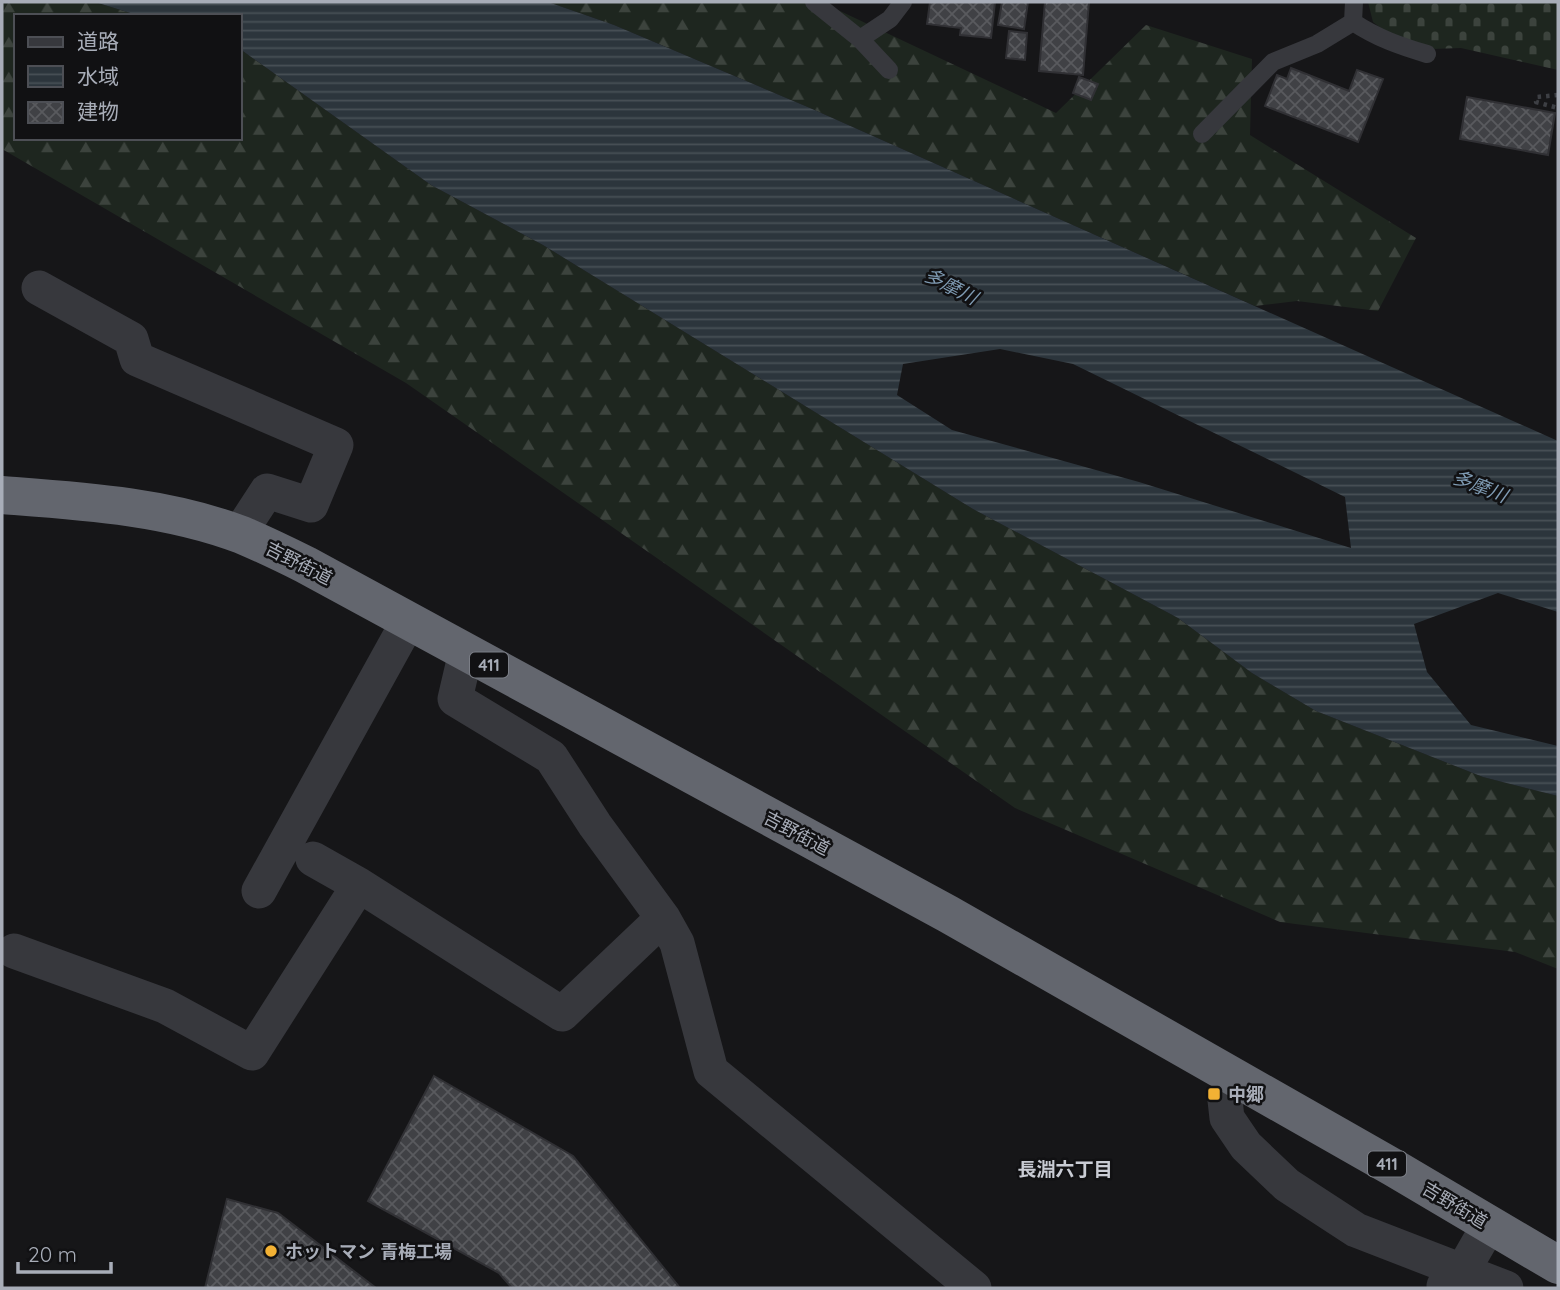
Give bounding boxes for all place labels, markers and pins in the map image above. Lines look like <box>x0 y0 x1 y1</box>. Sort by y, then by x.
place label: 中郷 <box>1228 1083 1264 1106</box>
marker: 中郷 <box>1206 1086 1222 1102</box>
place label: ホットマン 青梅工場 <box>285 1240 452 1263</box>
marker: ホットマン 青梅工場 <box>263 1243 279 1259</box>

